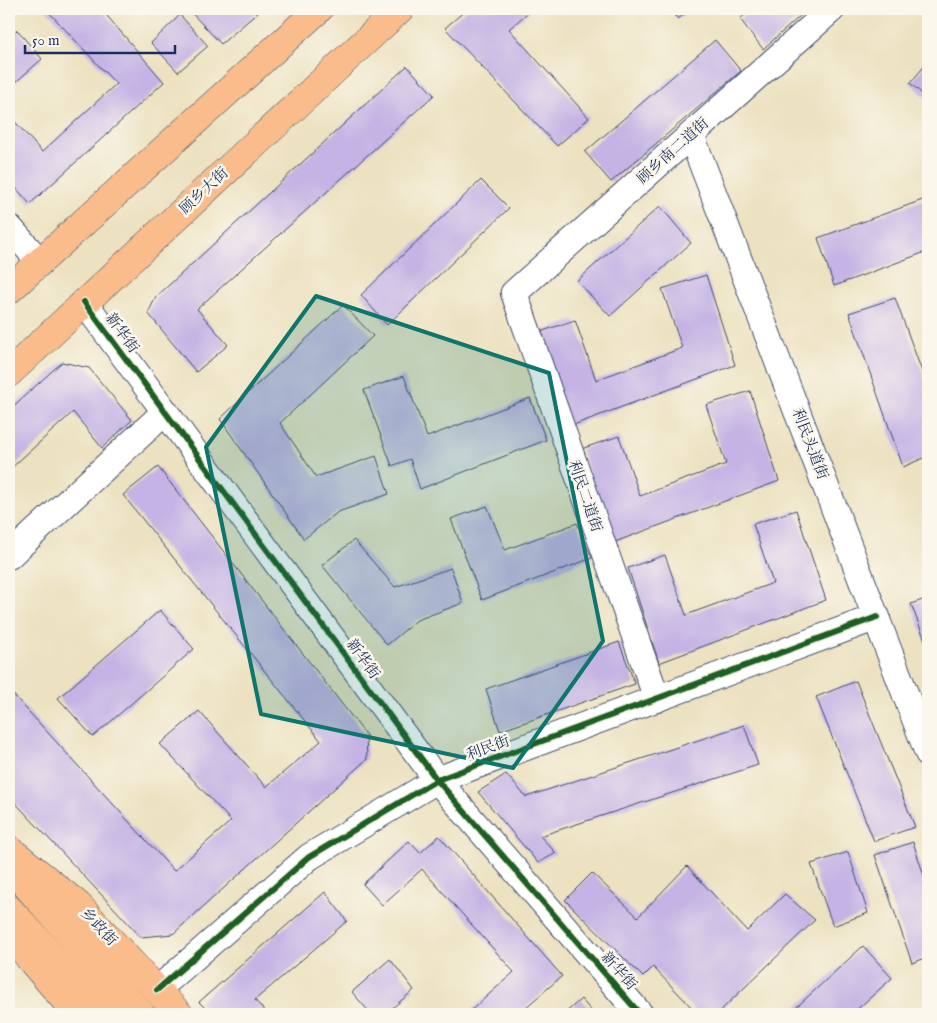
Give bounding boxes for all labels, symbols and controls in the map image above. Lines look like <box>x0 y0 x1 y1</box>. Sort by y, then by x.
scale bar <box>25 22 175 54</box>
text: 50 m <box>32 31 60 50</box>
street label: 顾乡南二道街 <box>633 114 713 188</box>
street label: 顾乡大街 <box>176 164 232 218</box>
street label: 新华街 <box>101 309 143 357</box>
street label: 利民头道街 <box>788 406 832 482</box>
street label: 利民二道街 <box>564 457 606 535</box>
street label: 新华街 <box>342 635 384 683</box>
street label: 利民街 <box>464 731 512 765</box>
street label: 乡政街 <box>77 904 121 950</box>
street label: 新华街 <box>597 948 641 994</box>

